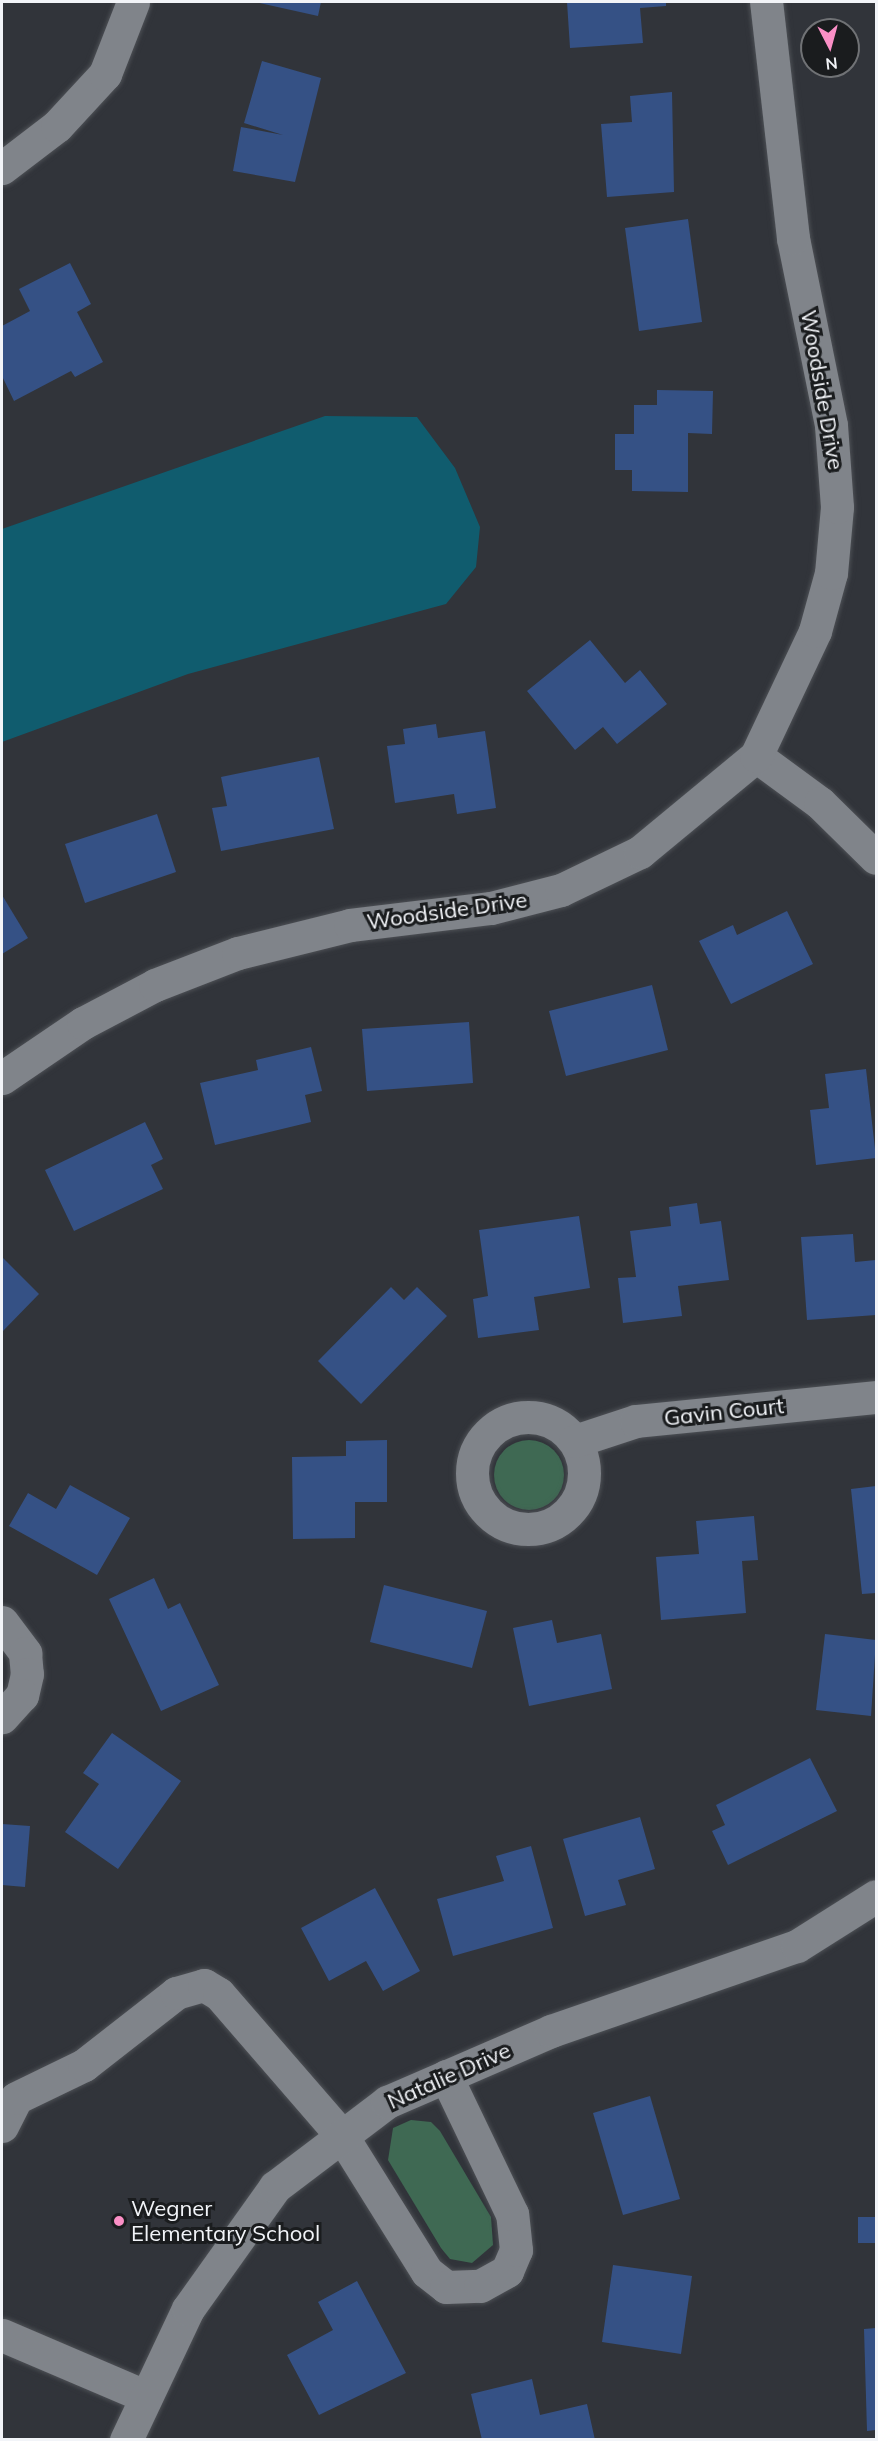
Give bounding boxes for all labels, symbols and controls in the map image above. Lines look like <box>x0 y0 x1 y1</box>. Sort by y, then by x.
north arrow <box>800 18 860 78</box>
text: N <box>825 53 839 74</box>
street label: Woodside Drive <box>795 308 849 472</box>
street label: Woodside Drive <box>365 887 529 935</box>
street label: Gavin Court <box>663 1393 785 1431</box>
street label: Natalie Drive <box>383 2037 515 2115</box>
place label: Wegner Elementary School <box>131 2195 320 2246</box>
marker: Wegner Elementary School <box>112 2214 126 2228</box>

